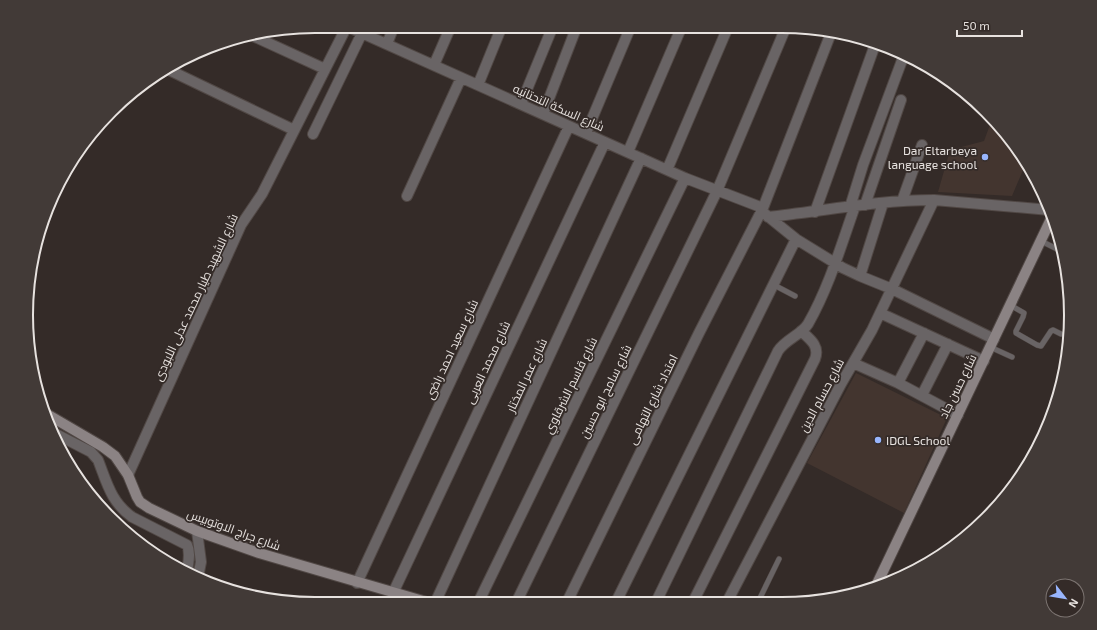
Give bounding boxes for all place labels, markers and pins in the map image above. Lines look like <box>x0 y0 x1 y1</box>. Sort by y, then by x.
place label: Dar Eltarbeya language school <box>888 143 977 171</box>
marker: Dar Eltarbeya language school <box>980 152 990 162</box>
place label: IDGL School <box>886 433 950 447</box>
marker: IDGL School <box>873 435 883 445</box>

